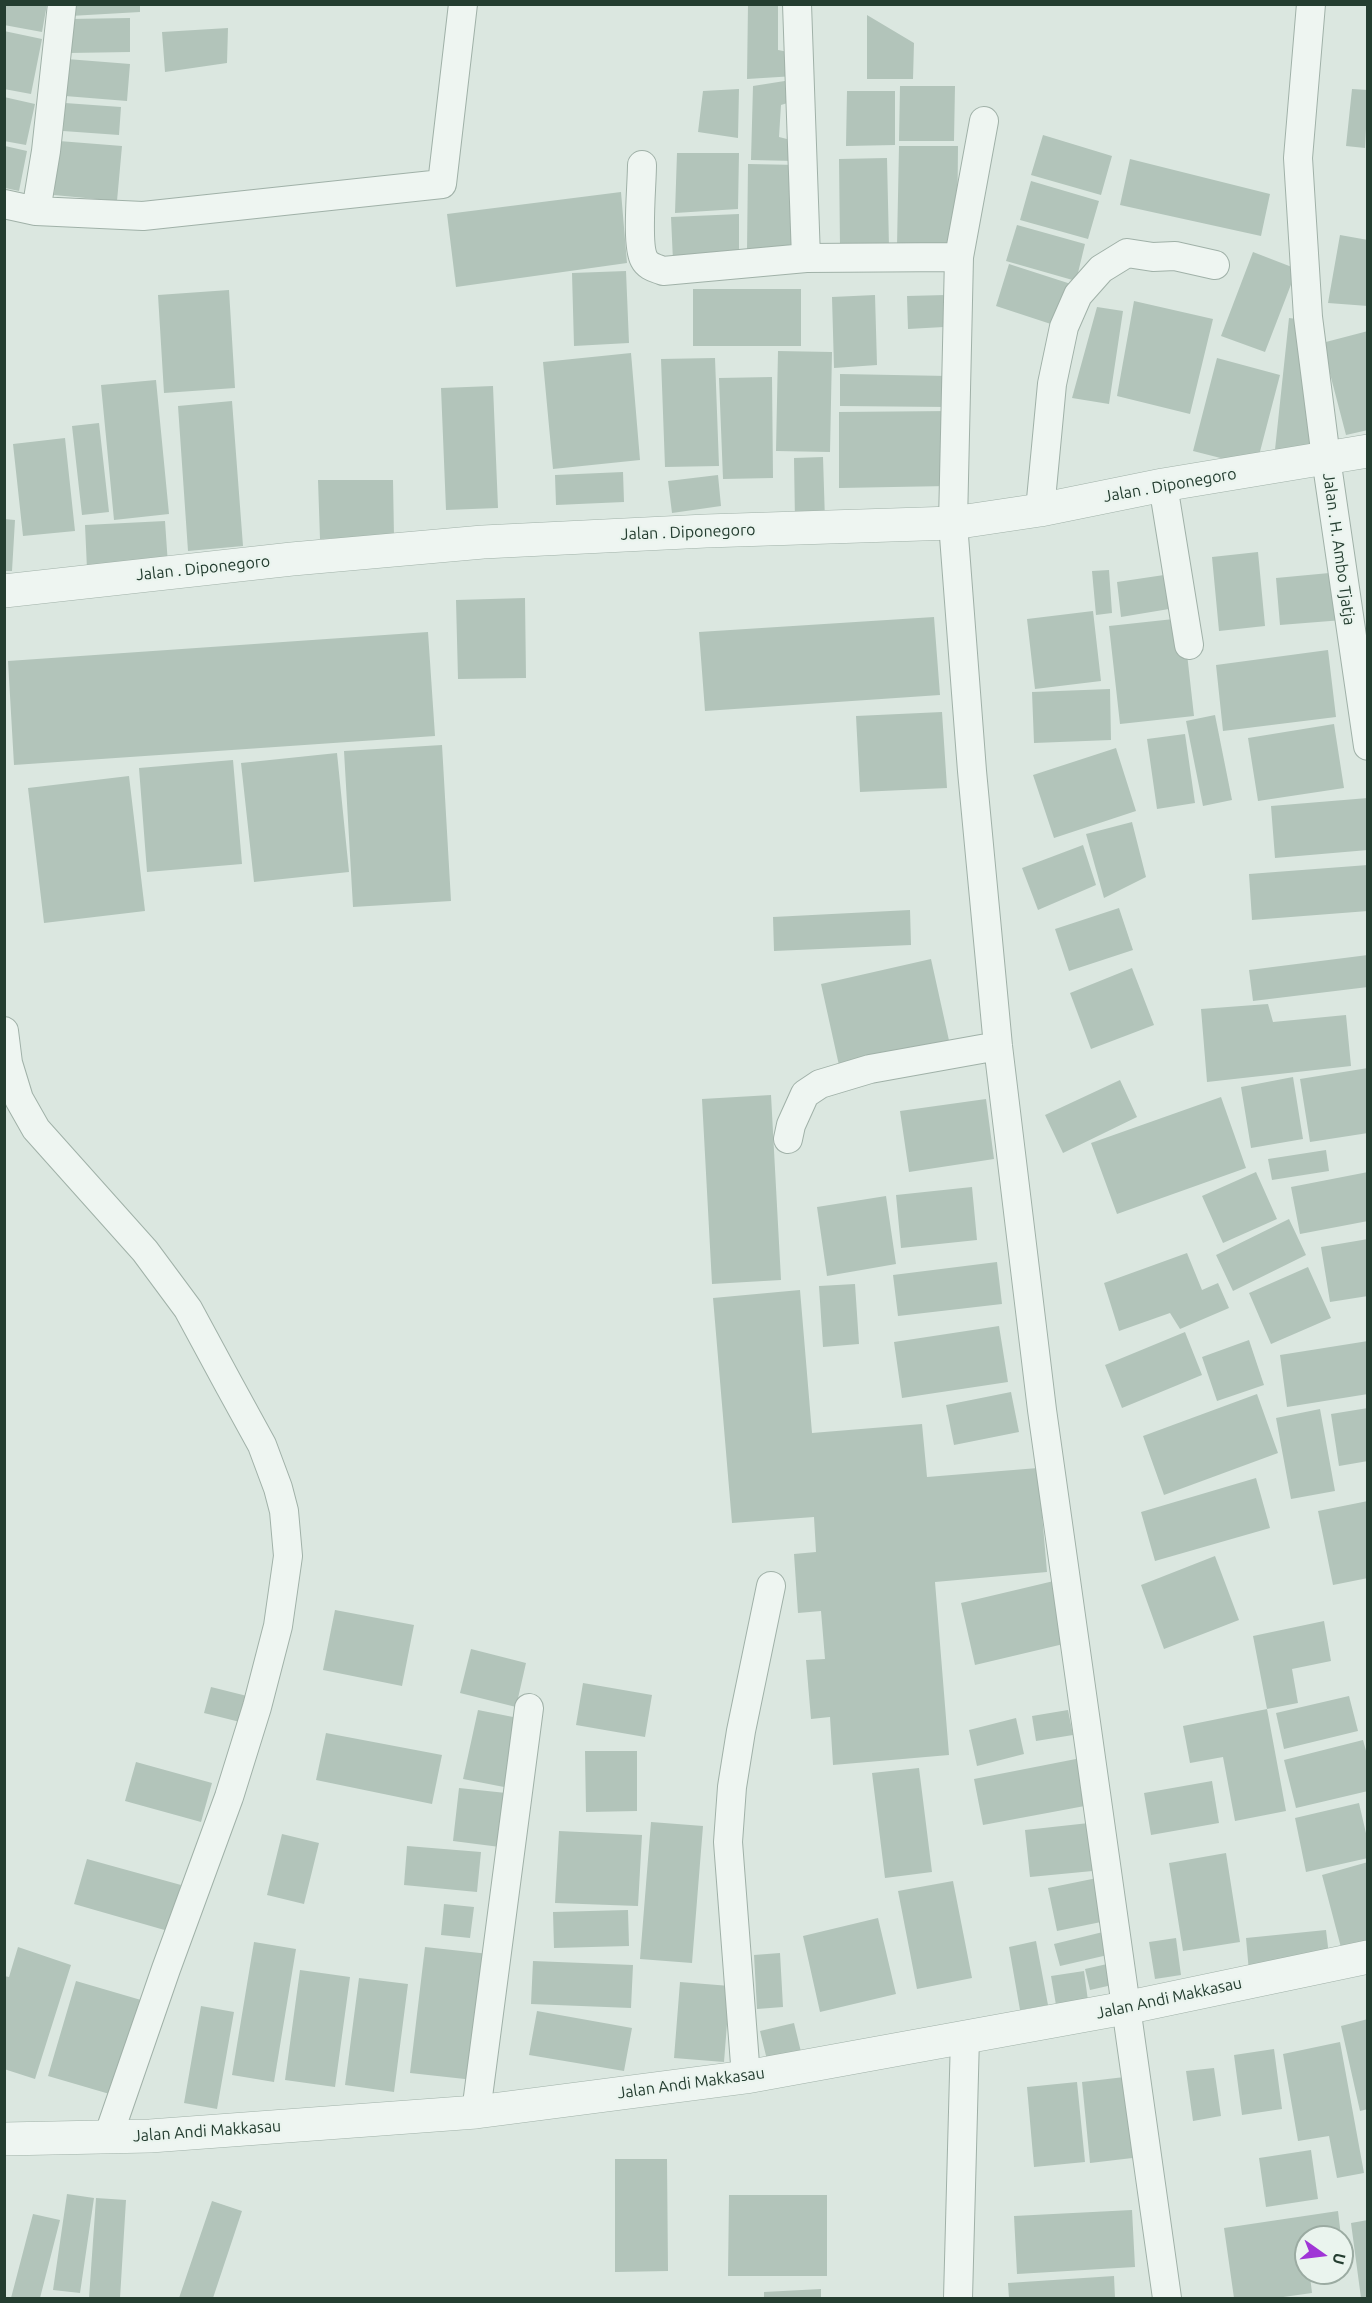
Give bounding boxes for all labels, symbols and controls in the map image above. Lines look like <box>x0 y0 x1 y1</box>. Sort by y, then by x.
street label: Jalan . Diponegoro <box>1102 464 1238 506</box>
street label: Jalan . H. Ambo Tjatja <box>1319 472 1359 626</box>
street label: Jalan . Diponegoro <box>620 520 756 544</box>
street label: Jalan . Diponegoro <box>135 551 271 585</box>
street label: Jalan Andi Makkasau <box>1094 1973 1244 2023</box>
street label: Jalan Andi Makkasau <box>616 2063 766 2103</box>
street label: Jalan Andi Makkasau <box>132 2116 282 2146</box>
north arrow <box>1294 2225 1354 2285</box>
text: U <box>1329 2251 1350 2266</box>

